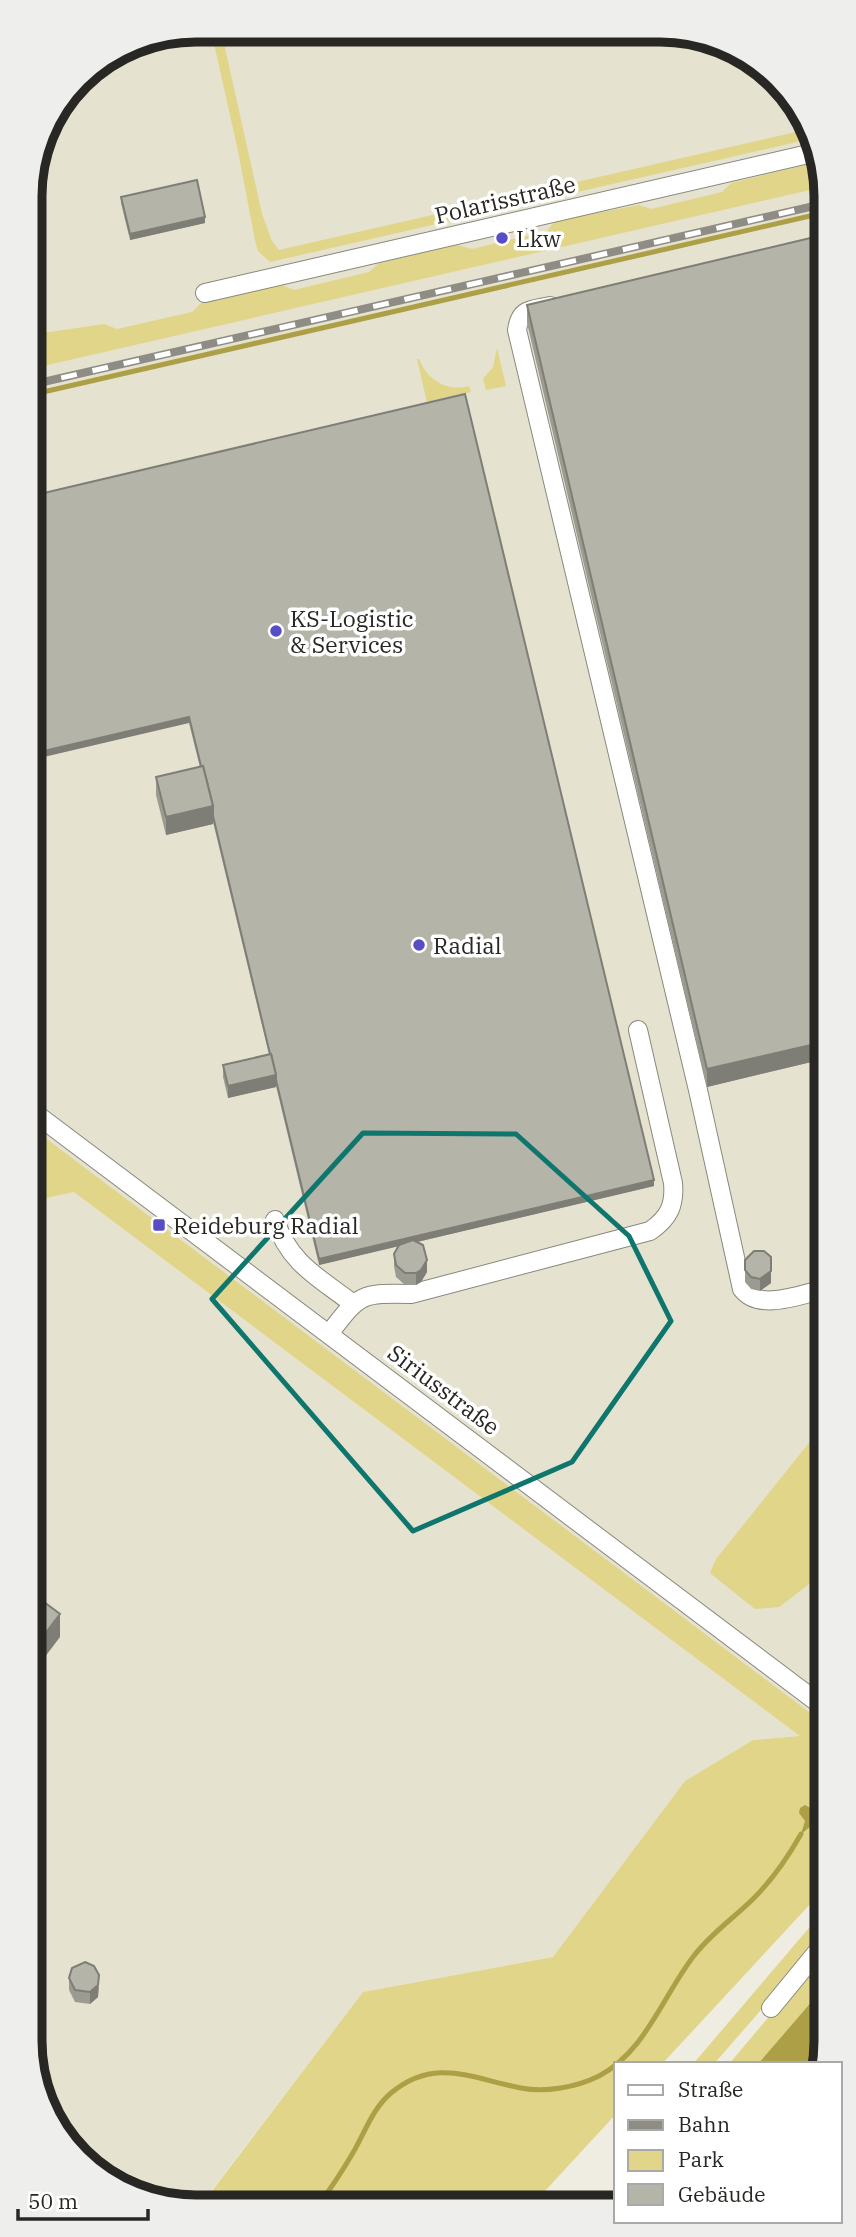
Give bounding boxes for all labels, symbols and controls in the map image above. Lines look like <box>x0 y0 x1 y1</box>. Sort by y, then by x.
street label: Polarisstraße <box>432 168 578 230</box>
place label: Lkw <box>516 223 561 253</box>
marker: Lkw <box>494 230 510 246</box>
place label: KS-Logistic & Services <box>290 603 414 659</box>
marker: KS-Logistic & Services <box>268 623 284 639</box>
place label: Radial <box>433 930 502 960</box>
marker: Radial <box>411 937 427 953</box>
place label: Reideburg Radial <box>173 1210 359 1240</box>
marker: Reideburg Radial <box>151 1217 167 1233</box>
street label: Siriusstraße <box>382 1337 506 1441</box>
legend <box>614 2062 842 2223</box>
text: Straße <box>678 2075 743 2103</box>
text: Bahn <box>678 2110 730 2138</box>
text: Park <box>678 2145 725 2173</box>
scale bar <box>18 2178 147 2222</box>
text: Gebäude <box>678 2180 766 2208</box>
text: 50 m <box>28 2187 78 2215</box>

